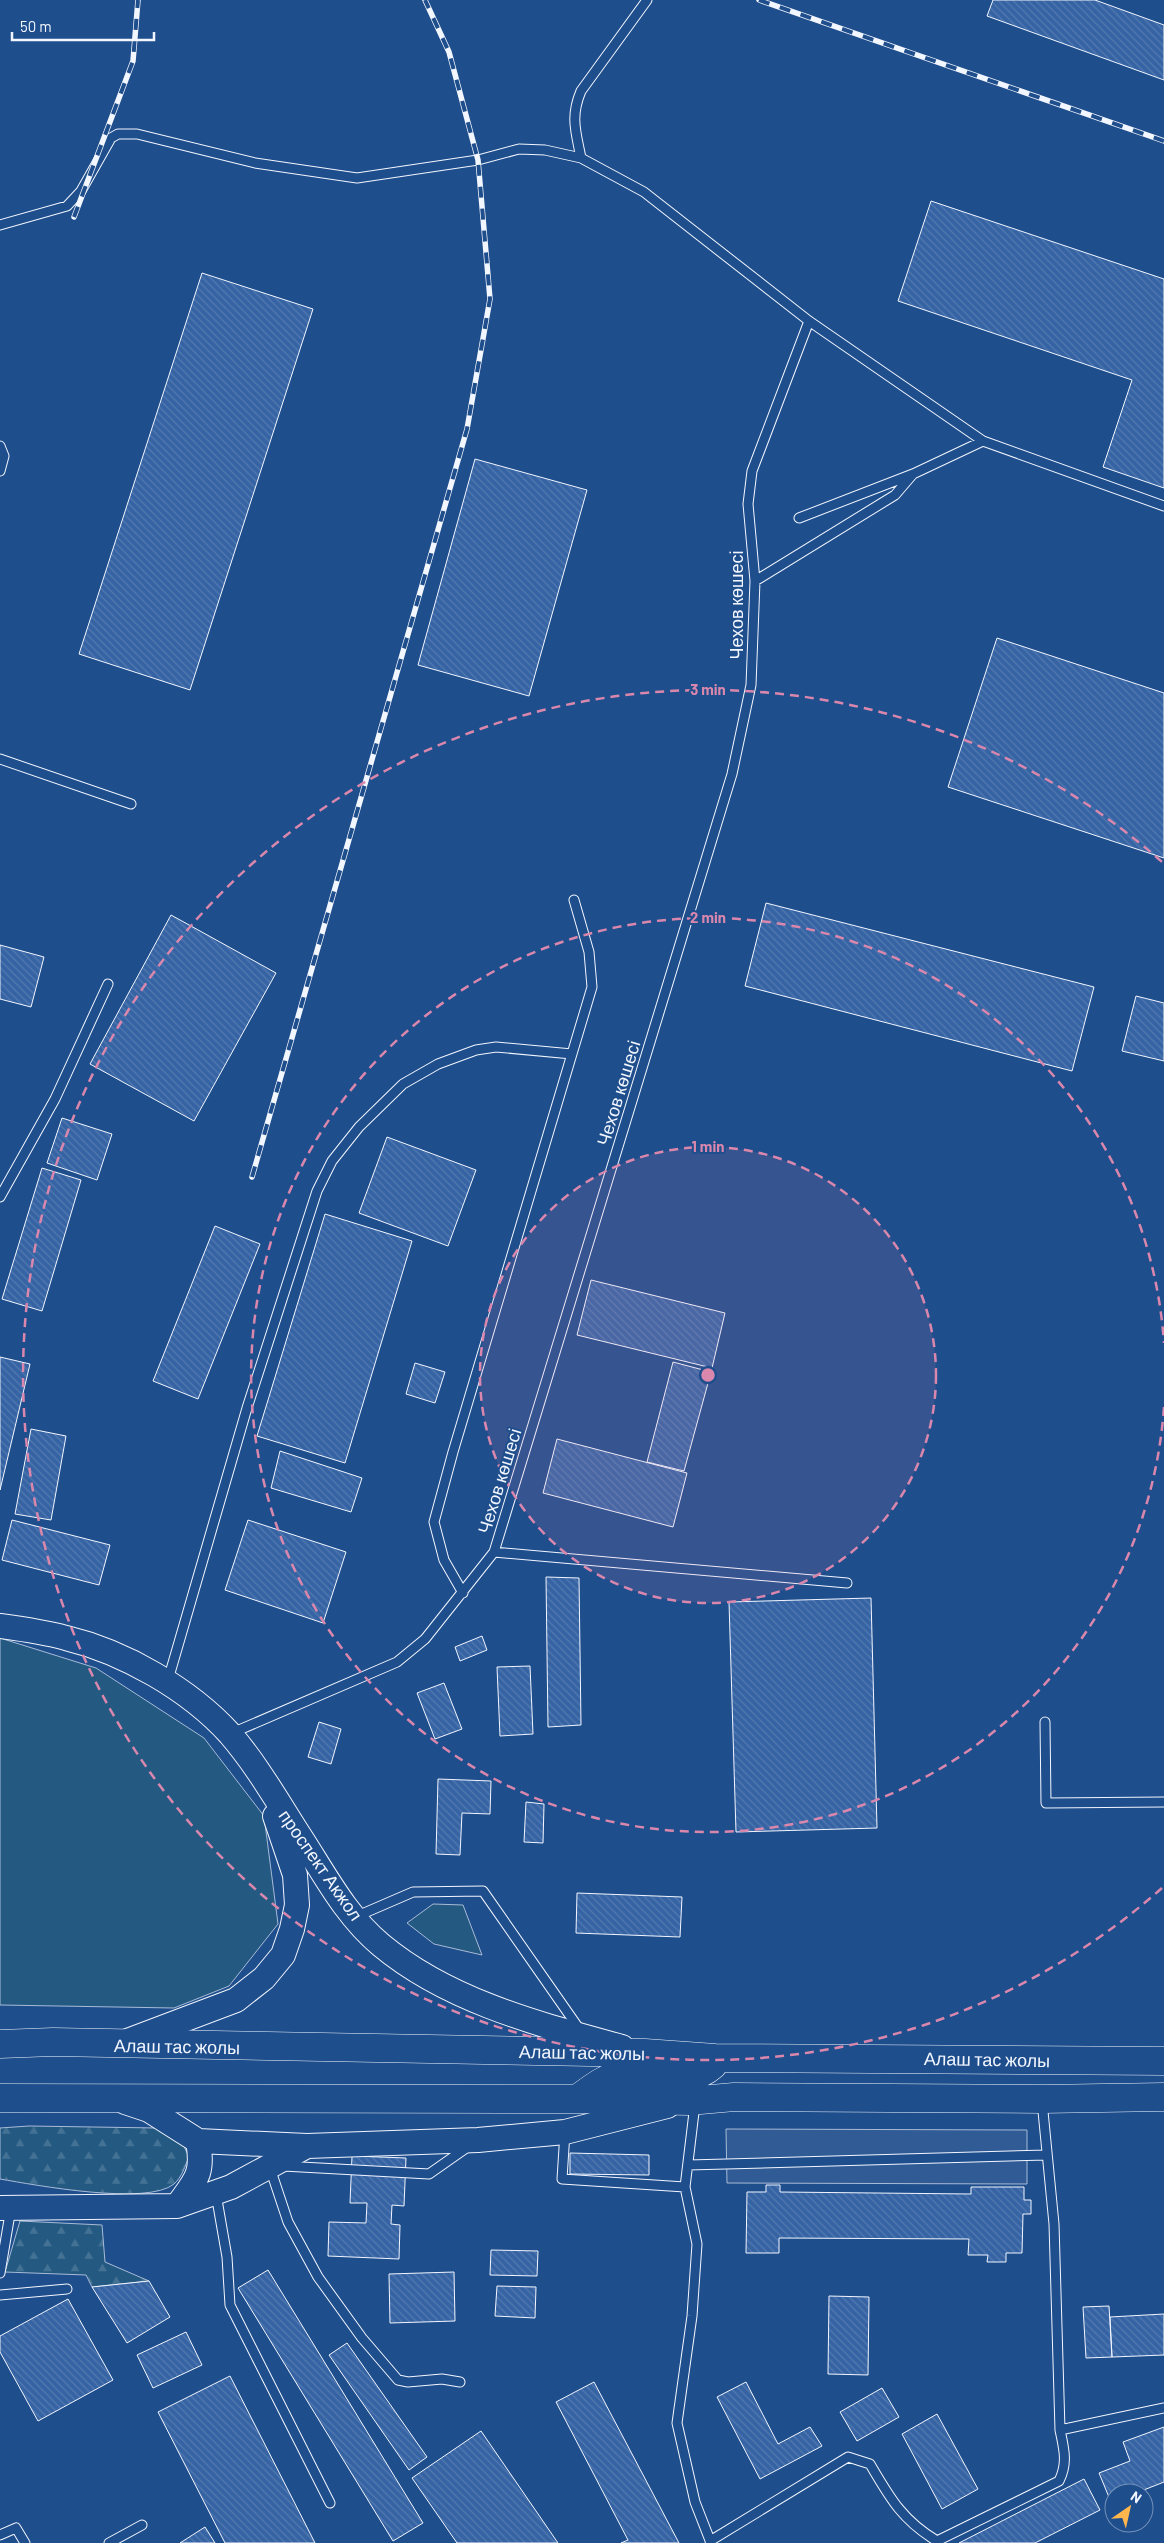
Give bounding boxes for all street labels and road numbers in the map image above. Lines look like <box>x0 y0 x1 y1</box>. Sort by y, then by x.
street label: Чехов көшесі <box>725 551 747 659</box>
street label: Чехов көшесі <box>592 1038 644 1148</box>
street label: Чехов көшесі <box>473 1426 525 1536</box>
street label: проспект Акжол <box>275 1805 367 1925</box>
street label: Алаш тас жолы <box>114 2034 240 2058</box>
street label: Алаш тас жолы <box>519 2040 645 2064</box>
street label: Алаш тас жолы <box>924 2047 1050 2071</box>

